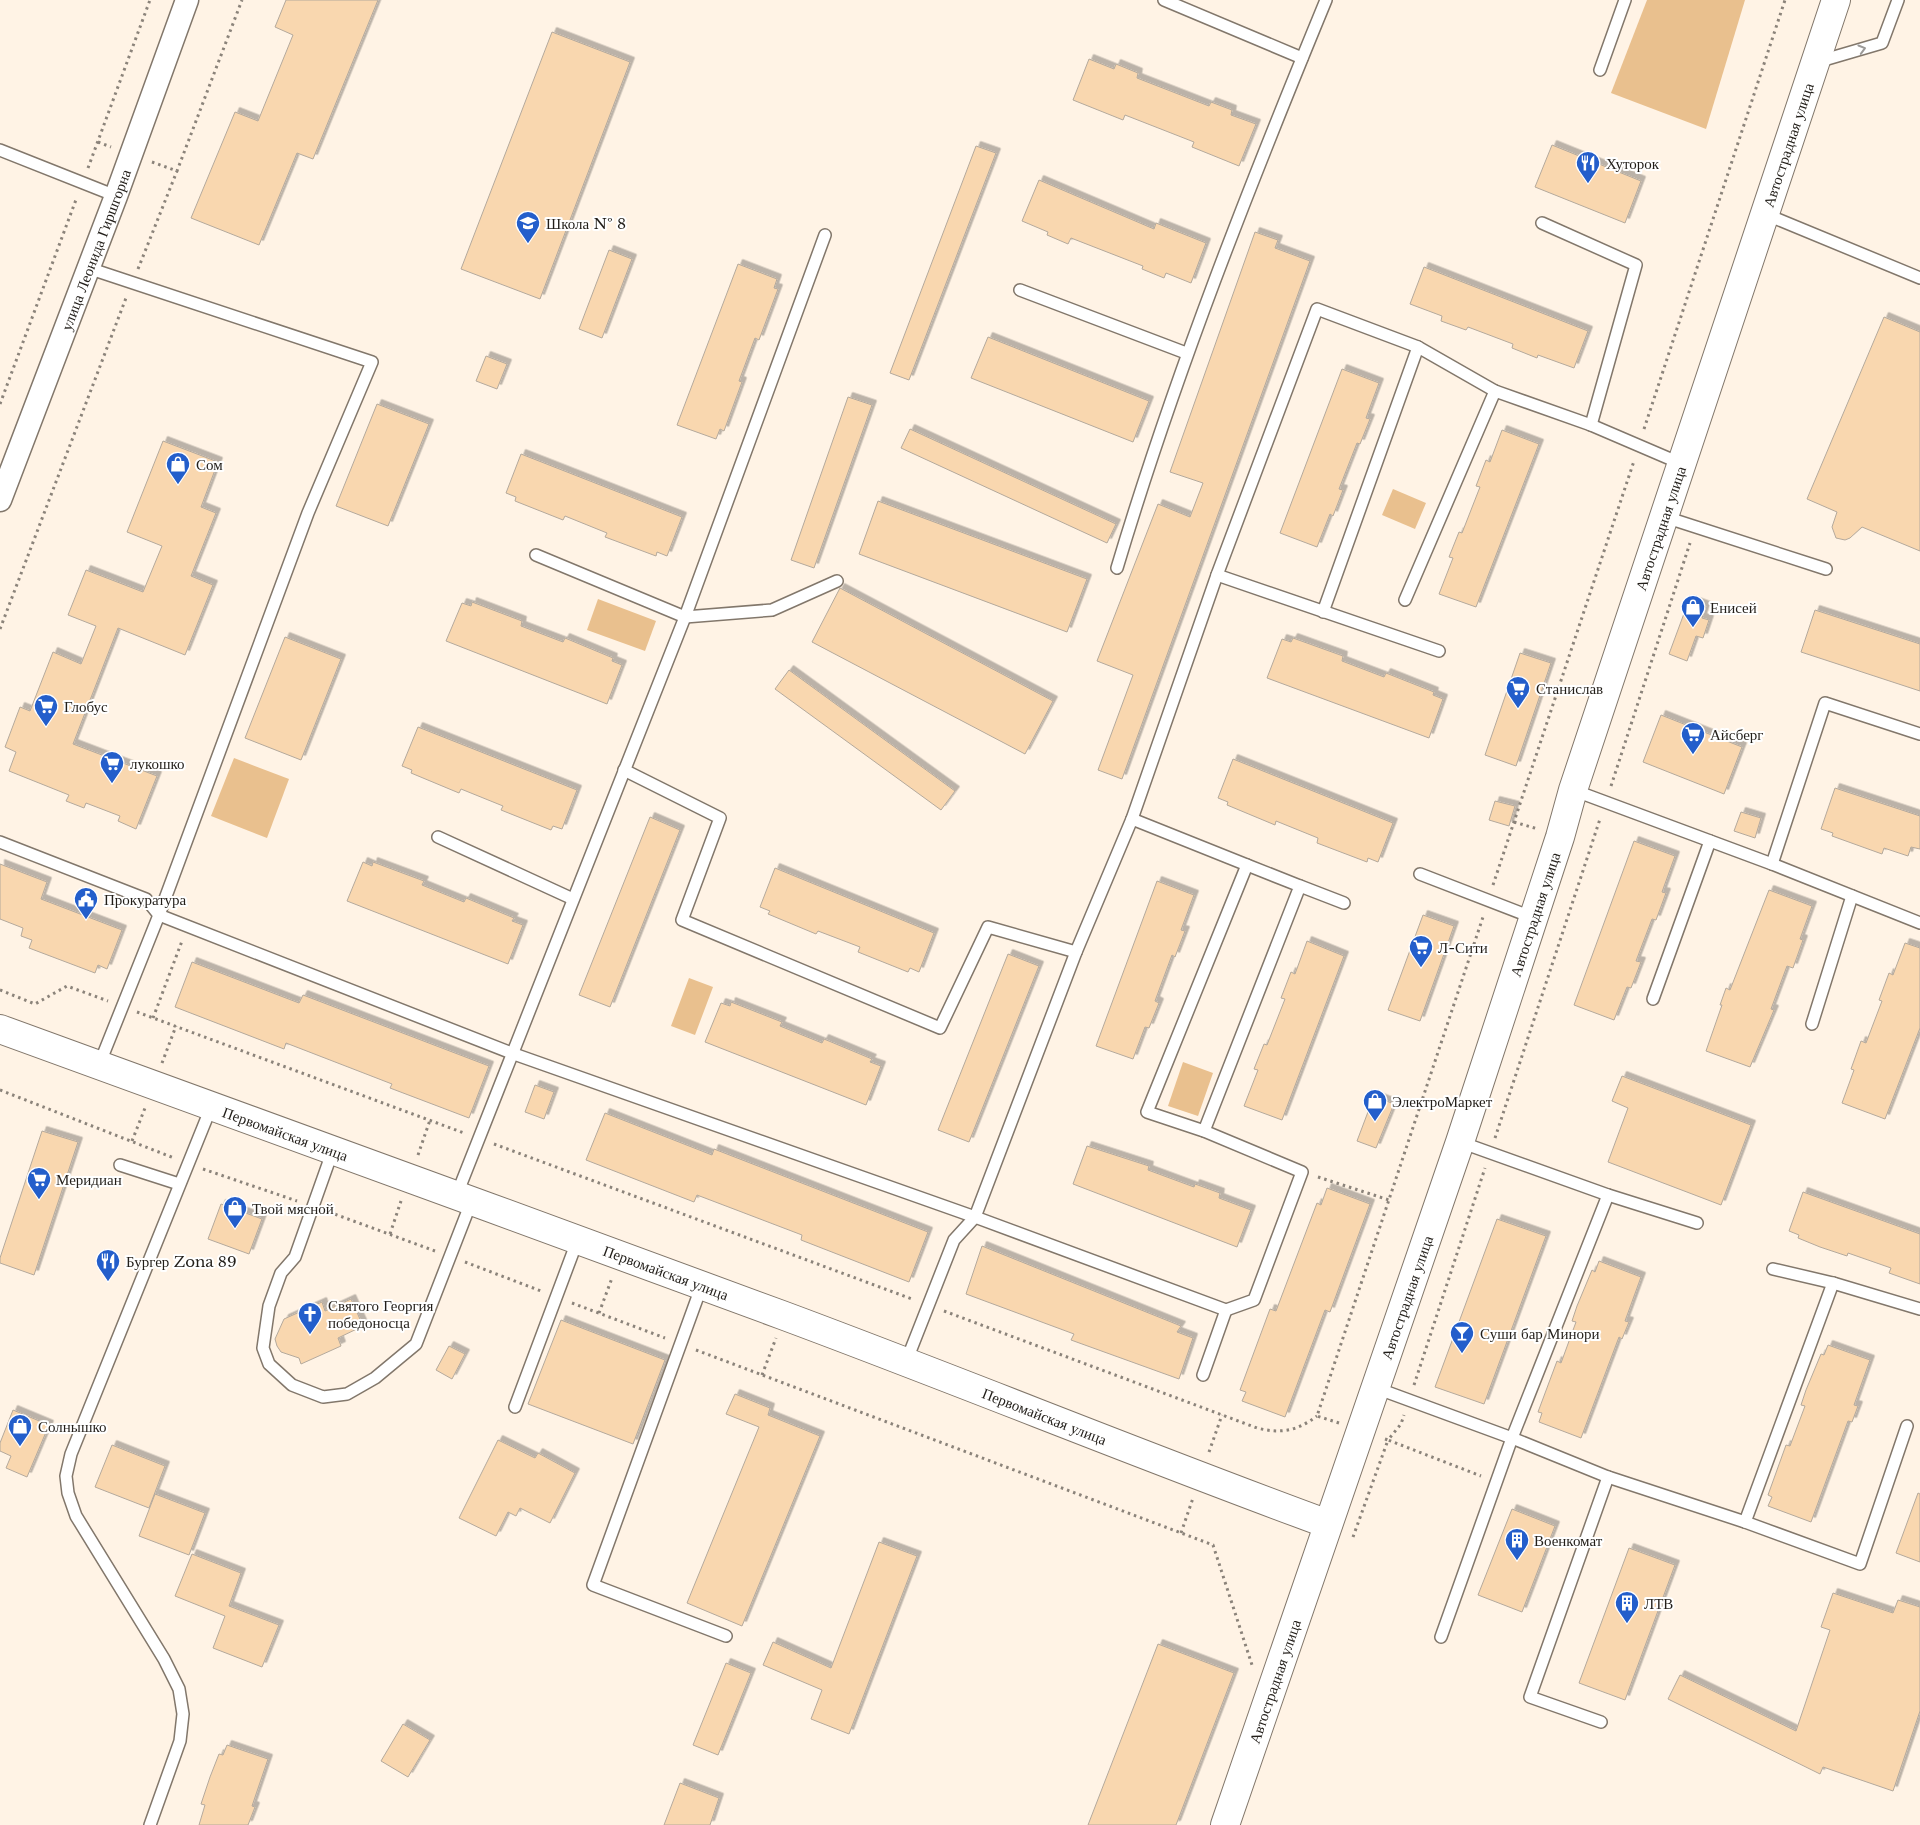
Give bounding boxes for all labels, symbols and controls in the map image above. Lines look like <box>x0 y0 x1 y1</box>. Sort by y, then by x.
one-way arrow <box>1857 44 1866 54</box>
street label: Автострадная улица <box>1758 80 1817 210</box>
restaurant icon: Хуторок <box>1575 150 1601 184</box>
place label: Хуторок <box>1606 154 1660 173</box>
street label: улица Леонида Гиршгорна <box>56 166 135 333</box>
school or university icon: Школа № 8 <box>515 210 541 244</box>
place label: Школа № 8 <box>546 214 626 233</box>
shop icon: Сом <box>165 451 191 485</box>
place label: Сом <box>196 455 223 474</box>
street label: Автострадная улица <box>1631 463 1690 593</box>
shop icon: Енисей <box>1680 594 1706 628</box>
place label: Енисей <box>1710 598 1757 617</box>
supermarket icon: Станислав <box>1505 675 1531 709</box>
place label: Станислав <box>1536 679 1603 698</box>
supermarket icon: Глобус <box>33 693 59 727</box>
place label: Глобус <box>64 697 108 716</box>
supermarket icon: Айсберг <box>1680 721 1706 755</box>
place label: Айсберг <box>1710 725 1763 744</box>
supermarket icon: лукошко <box>99 750 125 784</box>
place label: лукошко <box>130 754 185 773</box>
street label: Автострадная улица <box>1505 849 1564 979</box>
public building icon: Прокуратура <box>73 886 99 920</box>
place label: Прокуратура <box>104 890 187 909</box>
supermarket icon: Л-Сити <box>1408 934 1434 968</box>
place label: Л-Сити <box>1438 938 1488 957</box>
shop icon: ЭлектроМаркет <box>1362 1088 1388 1122</box>
place label: ЭлектроМаркет <box>1392 1092 1493 1111</box>
street label: Первомайская улица <box>220 1102 351 1165</box>
supermarket icon: Меридиан <box>26 1166 52 1200</box>
place label: Меридиан <box>56 1170 122 1189</box>
shop icon: Твой мясной <box>222 1195 248 1229</box>
place label: Твой мясной <box>252 1199 334 1218</box>
street label: Автострадная улица <box>1376 1232 1437 1362</box>
street label: Первомайская улица <box>601 1240 732 1304</box>
restaurant icon: Бургер Zona 89 <box>95 1248 121 1282</box>
place label: Бургер Zona 89 <box>126 1252 237 1271</box>
place label: Святого Георгия победоносца <box>328 1296 434 1332</box>
church icon: Святого Георгия победоносца <box>297 1301 323 1335</box>
bar icon: Суши бар Минори <box>1449 1320 1475 1354</box>
place label: Суши бар Минори <box>1480 1324 1600 1343</box>
street label: Первомайская улица <box>980 1383 1110 1449</box>
shop icon: Солнышко <box>7 1413 33 1447</box>
place label: Солнышко <box>38 1417 106 1436</box>
building icon: Военкомат <box>1504 1527 1530 1561</box>
place label: Военкомат <box>1534 1531 1603 1550</box>
building icon: ЛТВ <box>1614 1590 1640 1624</box>
place label: ЛТВ <box>1644 1594 1673 1613</box>
street label: Автострадная улица <box>1244 1616 1305 1746</box>

